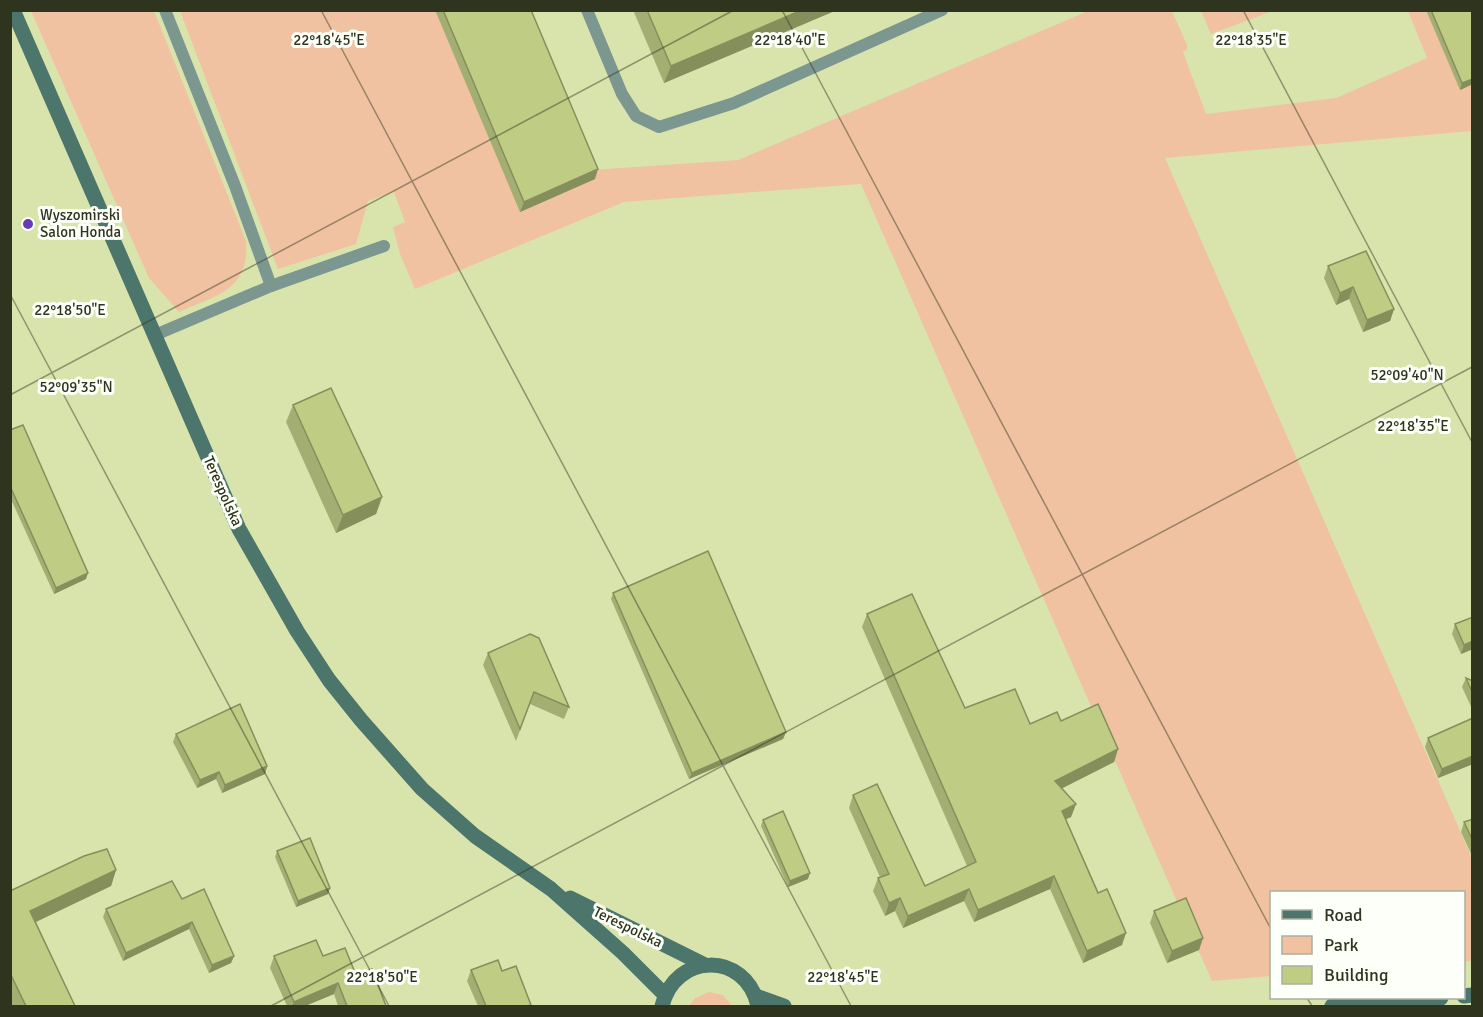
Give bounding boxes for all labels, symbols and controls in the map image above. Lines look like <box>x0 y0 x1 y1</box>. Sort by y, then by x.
text: 22°18'45"E <box>293 31 365 49</box>
text: 22°18'40"E <box>754 31 826 49</box>
text: 22°18'35"E <box>1215 31 1287 49</box>
place label: Wyszomirski Salon Honda <box>40 206 121 241</box>
marker: Wyszomirski Salon Honda <box>21 217 35 231</box>
text: 22°18'50"E <box>34 301 106 319</box>
text: 52°09'40"N <box>1370 366 1444 384</box>
text: 52°09'35"N <box>39 378 113 396</box>
text: 22°18'35"E <box>1377 417 1449 435</box>
street label: Terespolska <box>200 453 246 529</box>
legend <box>1270 891 1465 999</box>
street label: Terespolska <box>590 903 666 951</box>
text: Road <box>1324 904 1363 926</box>
text: Park <box>1324 934 1359 956</box>
text: Building <box>1324 964 1388 986</box>
text: 22°18'50"E <box>346 968 418 986</box>
text: 22°18'45"E <box>807 968 879 986</box>

